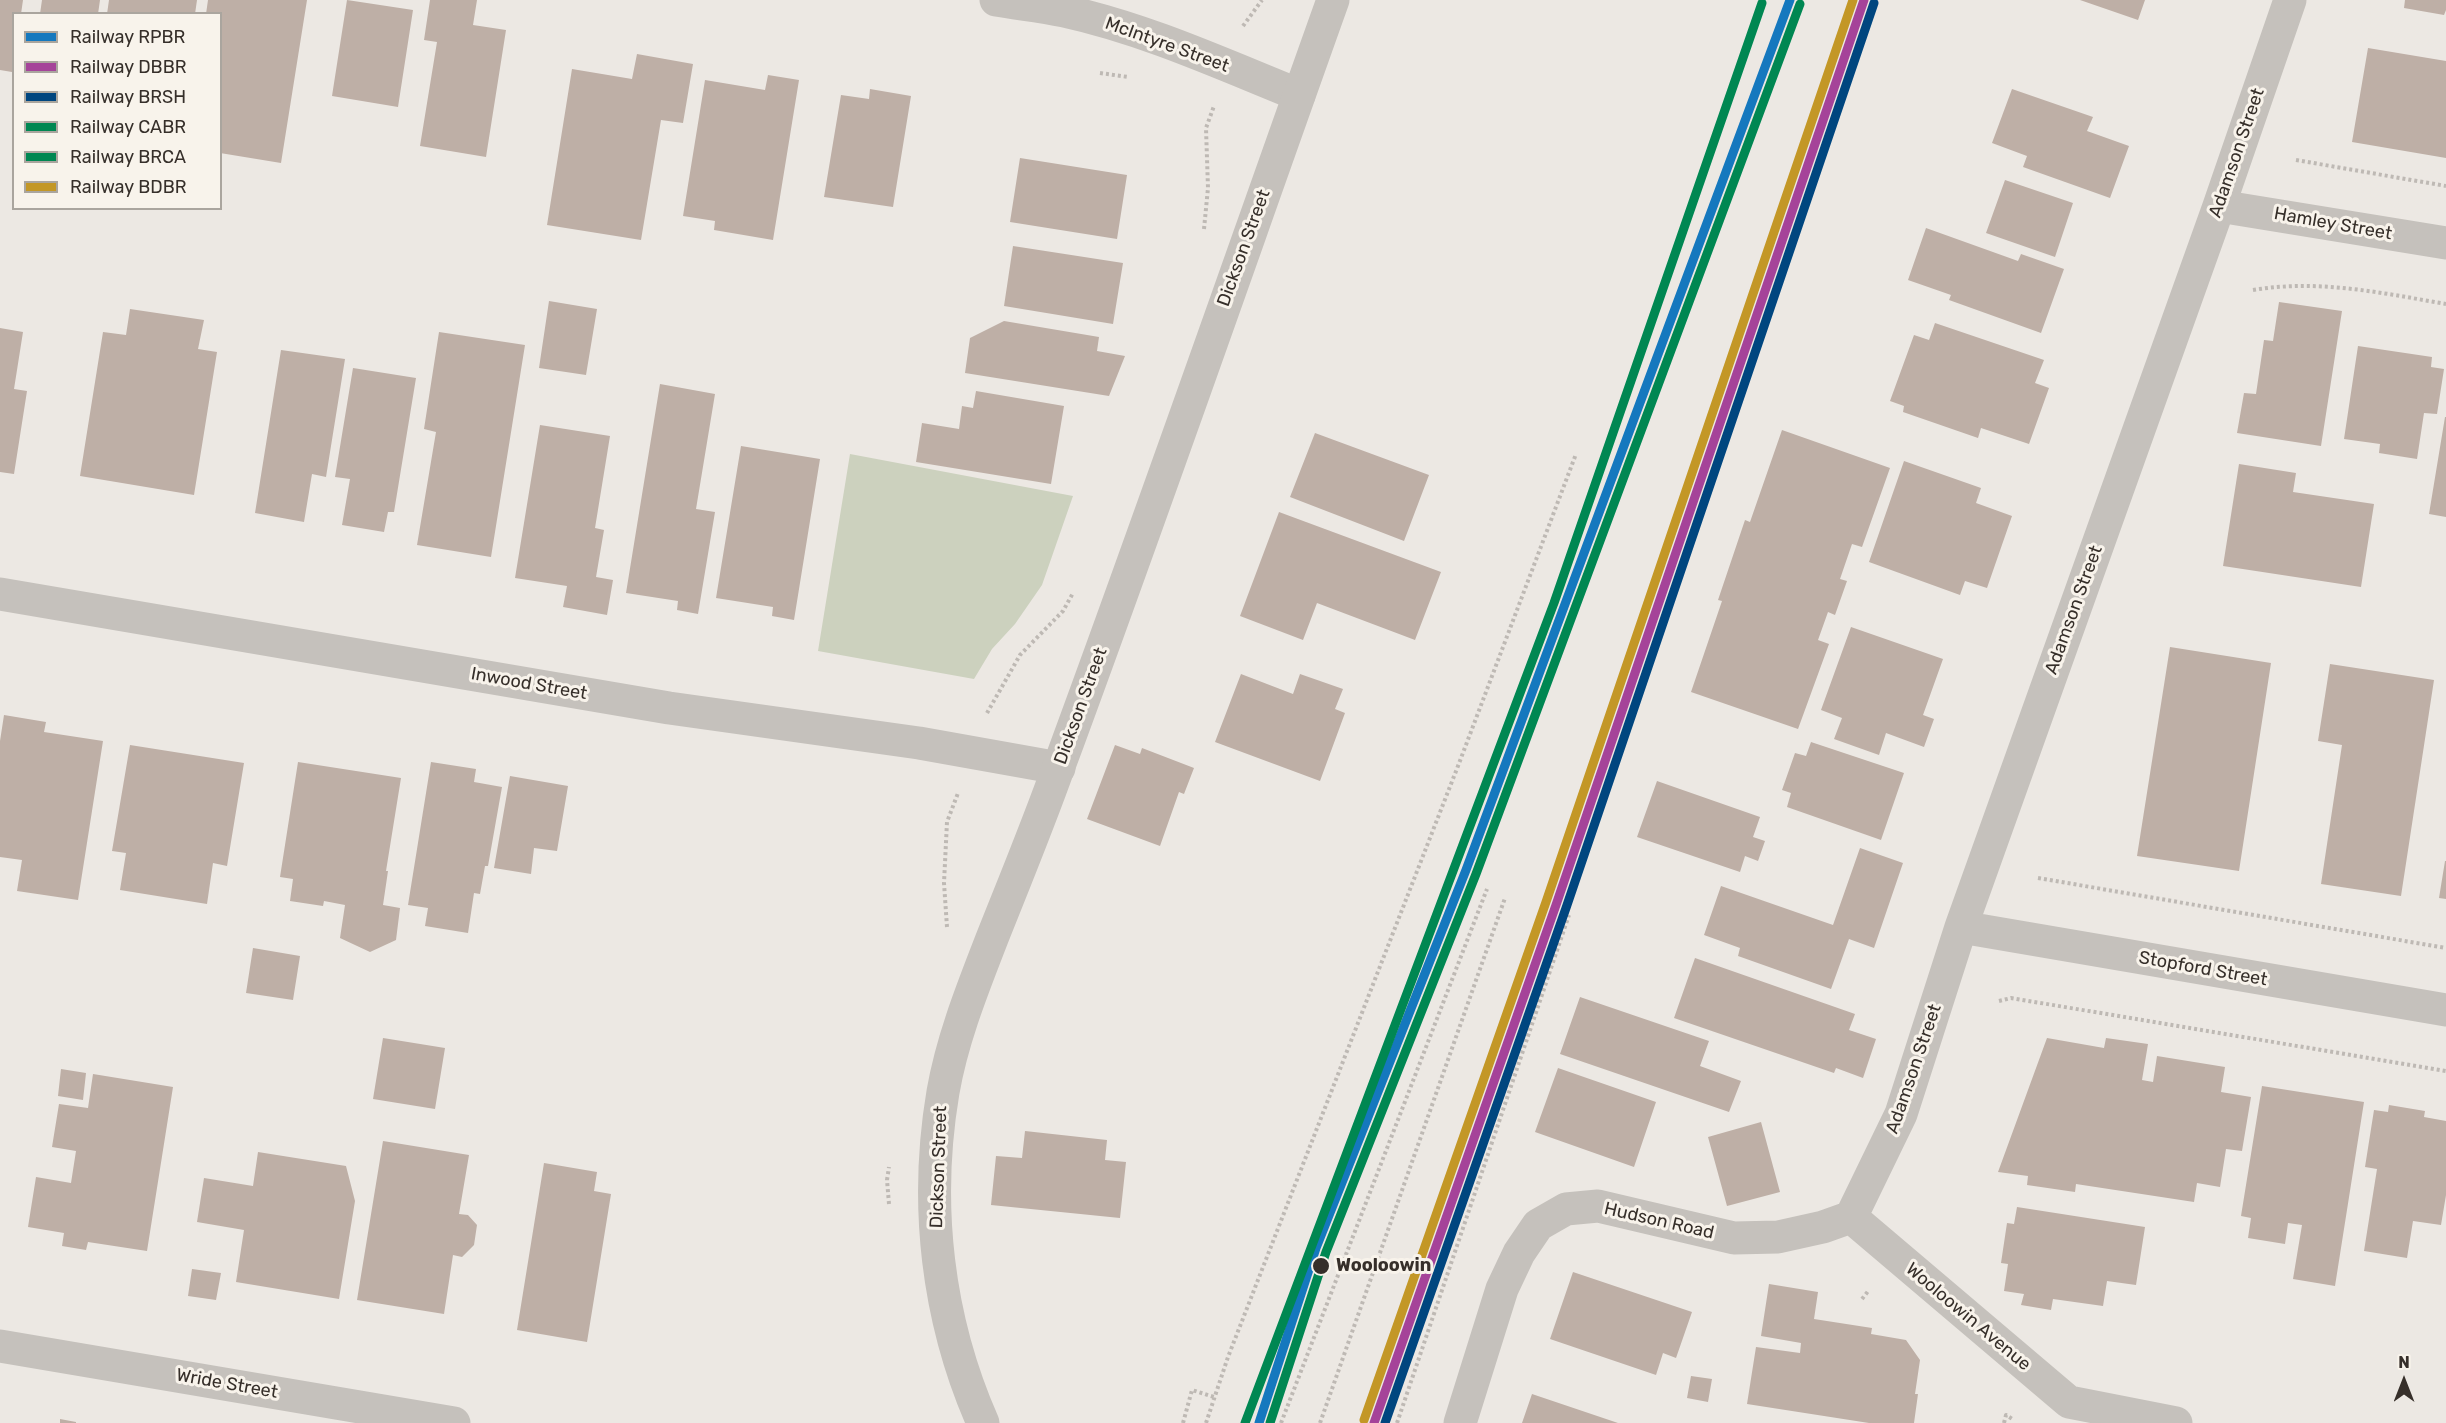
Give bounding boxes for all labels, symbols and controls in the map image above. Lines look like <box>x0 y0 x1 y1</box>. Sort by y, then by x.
legend <box>12 12 222 210</box>
street label: McIntyre Street <box>1102 13 1232 77</box>
text: Railway RPBR <box>70 26 185 48</box>
text: Railway DBBR <box>70 56 186 78</box>
street label: Adamson Street <box>2205 85 2269 221</box>
text: Railway BRSH <box>70 86 186 108</box>
text: Railway CABR <box>70 116 186 138</box>
text: Railway BRCA <box>70 146 186 168</box>
text: Railway BDBR <box>70 176 186 198</box>
street label: Dickson Street <box>1213 187 1275 309</box>
street label: Hamley Street <box>2272 203 2394 245</box>
street label: Adamson Street <box>2041 543 2107 677</box>
street label: Dickson Street <box>1050 645 1112 767</box>
street label: Inwood Street <box>469 663 589 705</box>
street label: Stopford Street <box>2137 947 2269 991</box>
street label: Adamson Street <box>1882 1001 1946 1137</box>
street label: Dickson Street <box>926 1105 952 1229</box>
street label: Hudson Road <box>1602 1198 1716 1244</box>
place label: Wooloowin <box>1336 1255 1431 1277</box>
marker: Wooloowin <box>1311 1256 1331 1276</box>
street label: Wooloowin Avenue <box>1901 1258 2035 1376</box>
north arrow <box>2374 1351 2434 1411</box>
text: N <box>2398 1353 2410 1372</box>
street label: Wride Street <box>175 1364 279 1404</box>

